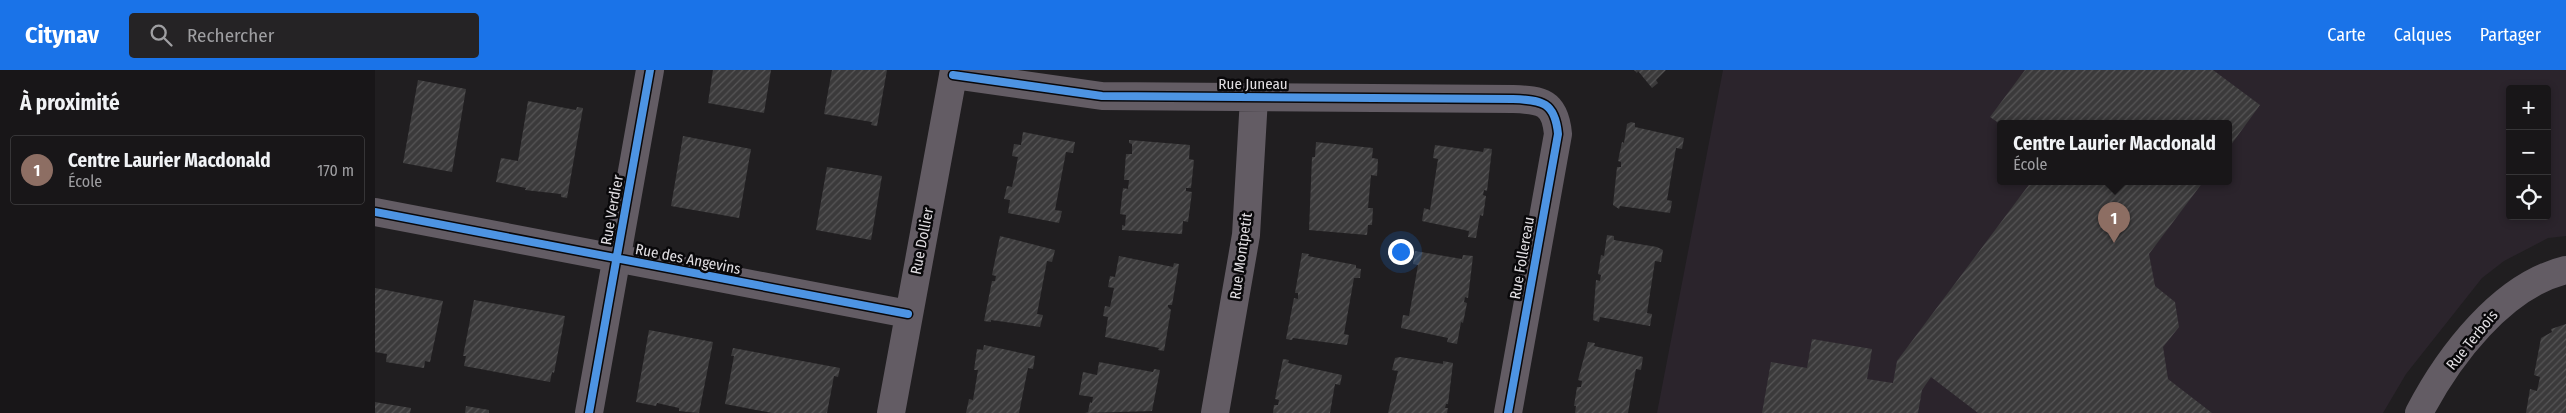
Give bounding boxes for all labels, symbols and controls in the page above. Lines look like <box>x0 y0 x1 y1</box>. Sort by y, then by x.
search box <box>129 13 479 58</box>
text: Citynav <box>25 21 99 49</box>
icon: search <box>147 21 175 49</box>
text: Rechercher <box>187 24 274 47</box>
text: Carte <box>2327 24 2366 46</box>
text: Calques <box>2394 24 2452 46</box>
text: Partager <box>2480 24 2541 46</box>
street label: Rue Juneau <box>1218 75 1288 93</box>
map controls <box>2506 85 2551 220</box>
button: + <box>2506 85 2551 130</box>
text: À proximité <box>20 90 120 116</box>
popup <box>1997 120 2232 185</box>
button: − <box>2506 130 2551 175</box>
text: Centre Laurier Macdonald <box>2013 132 2216 155</box>
text: Centre Laurier Macdonald <box>68 149 271 172</box>
text: École <box>2013 155 2047 174</box>
text: 1 <box>34 161 40 180</box>
text: 170 m <box>317 161 354 180</box>
text: École <box>68 172 102 191</box>
street label: Rue Verdier <box>597 173 627 246</box>
button: locate <box>2506 175 2551 220</box>
pin: 1 <box>2098 202 2130 243</box>
street label: Rue Dollier <box>907 205 937 276</box>
street label: Rue Montpetit <box>1226 211 1256 300</box>
street label: Rue Follereau <box>1506 215 1538 301</box>
your location <box>1388 239 1414 265</box>
street label: Rue des Angevins <box>634 240 742 278</box>
street label: Rue Terbois <box>2442 306 2502 374</box>

